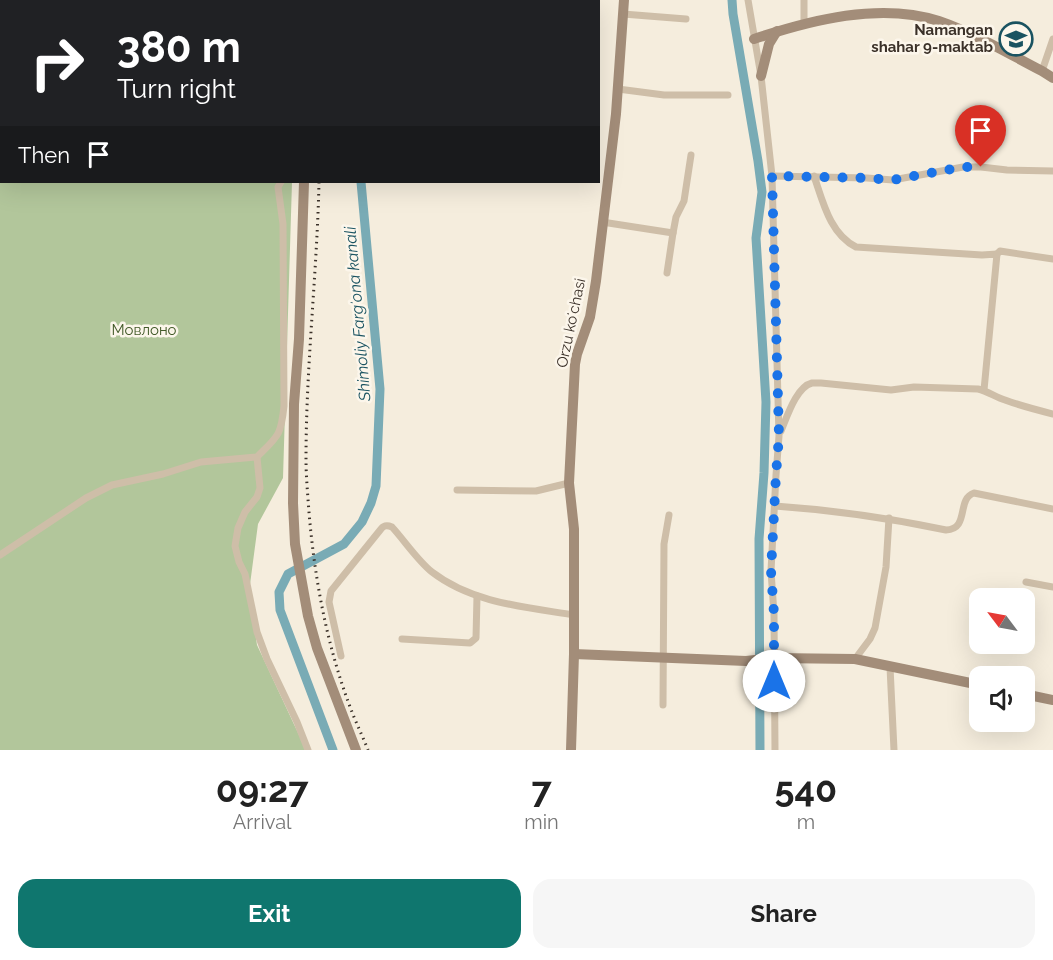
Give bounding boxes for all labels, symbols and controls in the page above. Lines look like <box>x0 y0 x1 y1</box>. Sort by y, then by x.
place label: Namangan shahar 9-maktab <box>871 21 993 56</box>
school or university icon: Namangan shahar 9-maktab <box>998 21 1034 57</box>
text: 380 m <box>117 23 241 72</box>
icon: right <box>18 24 96 102</box>
text: Turn right <box>117 73 236 104</box>
pin <box>955 105 1006 167</box>
icon: arrive <box>964 114 997 147</box>
icon: arrive <box>82 138 115 171</box>
text: Then <box>18 142 70 168</box>
water label: Shimoliy Fargʻona kanali <box>340 225 375 403</box>
street label: Orzu koʻchasi <box>553 277 589 369</box>
park label: Мовлоно <box>111 321 177 339</box>
north arrow <box>969 588 1035 654</box>
map controls <box>969 588 1035 732</box>
position arrow <box>742 649 806 713</box>
button: sound <box>969 666 1035 732</box>
text: 09:27 <box>216 768 309 810</box>
text: 7 <box>531 768 552 810</box>
text: 540 <box>775 768 837 810</box>
text: Arrival <box>233 810 292 834</box>
text: min <box>524 810 559 834</box>
text: m <box>797 810 815 834</box>
button: Exit <box>18 879 521 948</box>
button: Share <box>533 879 1035 948</box>

